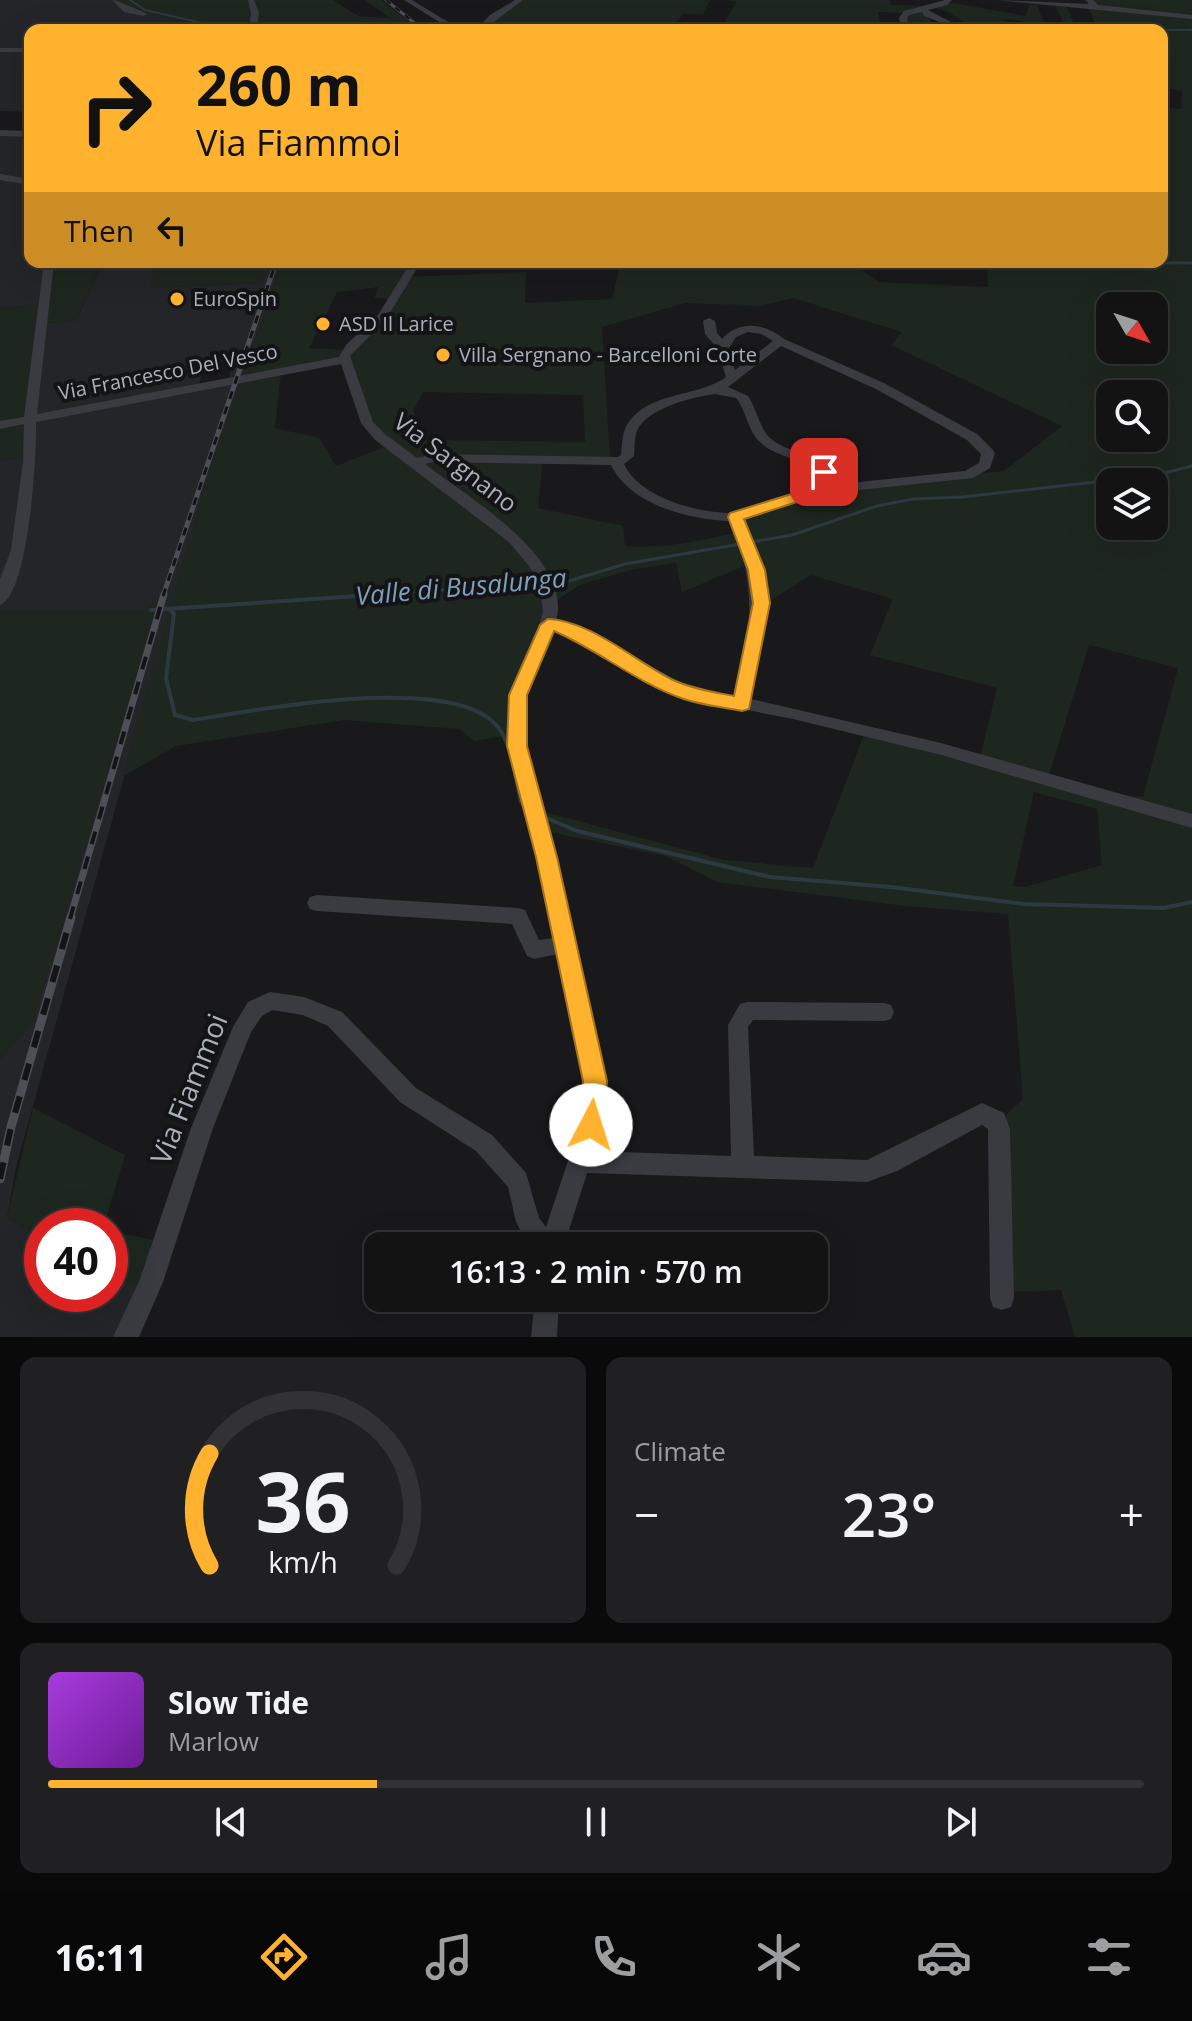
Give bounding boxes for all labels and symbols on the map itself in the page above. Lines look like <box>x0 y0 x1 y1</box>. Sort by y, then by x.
place label: EuroSpin <box>193 285 277 312</box>
marker: EuroSpin <box>168 290 186 308</box>
north arrow <box>1096 292 1168 364</box>
place label: ASD Il Larice <box>339 310 454 337</box>
marker: ASD Il Larice <box>314 315 332 333</box>
street label: Via Francesco Del Vesco <box>56 337 280 406</box>
place label: Villa Sergnano - Barcelloni Corte <box>459 341 757 368</box>
marker: Villa Sergnano - Barcelloni Corte <box>434 346 452 364</box>
street label: Via Sargnano <box>387 405 524 519</box>
pin <box>790 438 858 506</box>
water label: Valle di Busalunga <box>354 559 568 613</box>
street label: Via Fiammoi <box>141 1008 236 1170</box>
position arrow <box>549 1083 633 1167</box>
speed limit sign: 40 <box>24 1208 128 1312</box>

